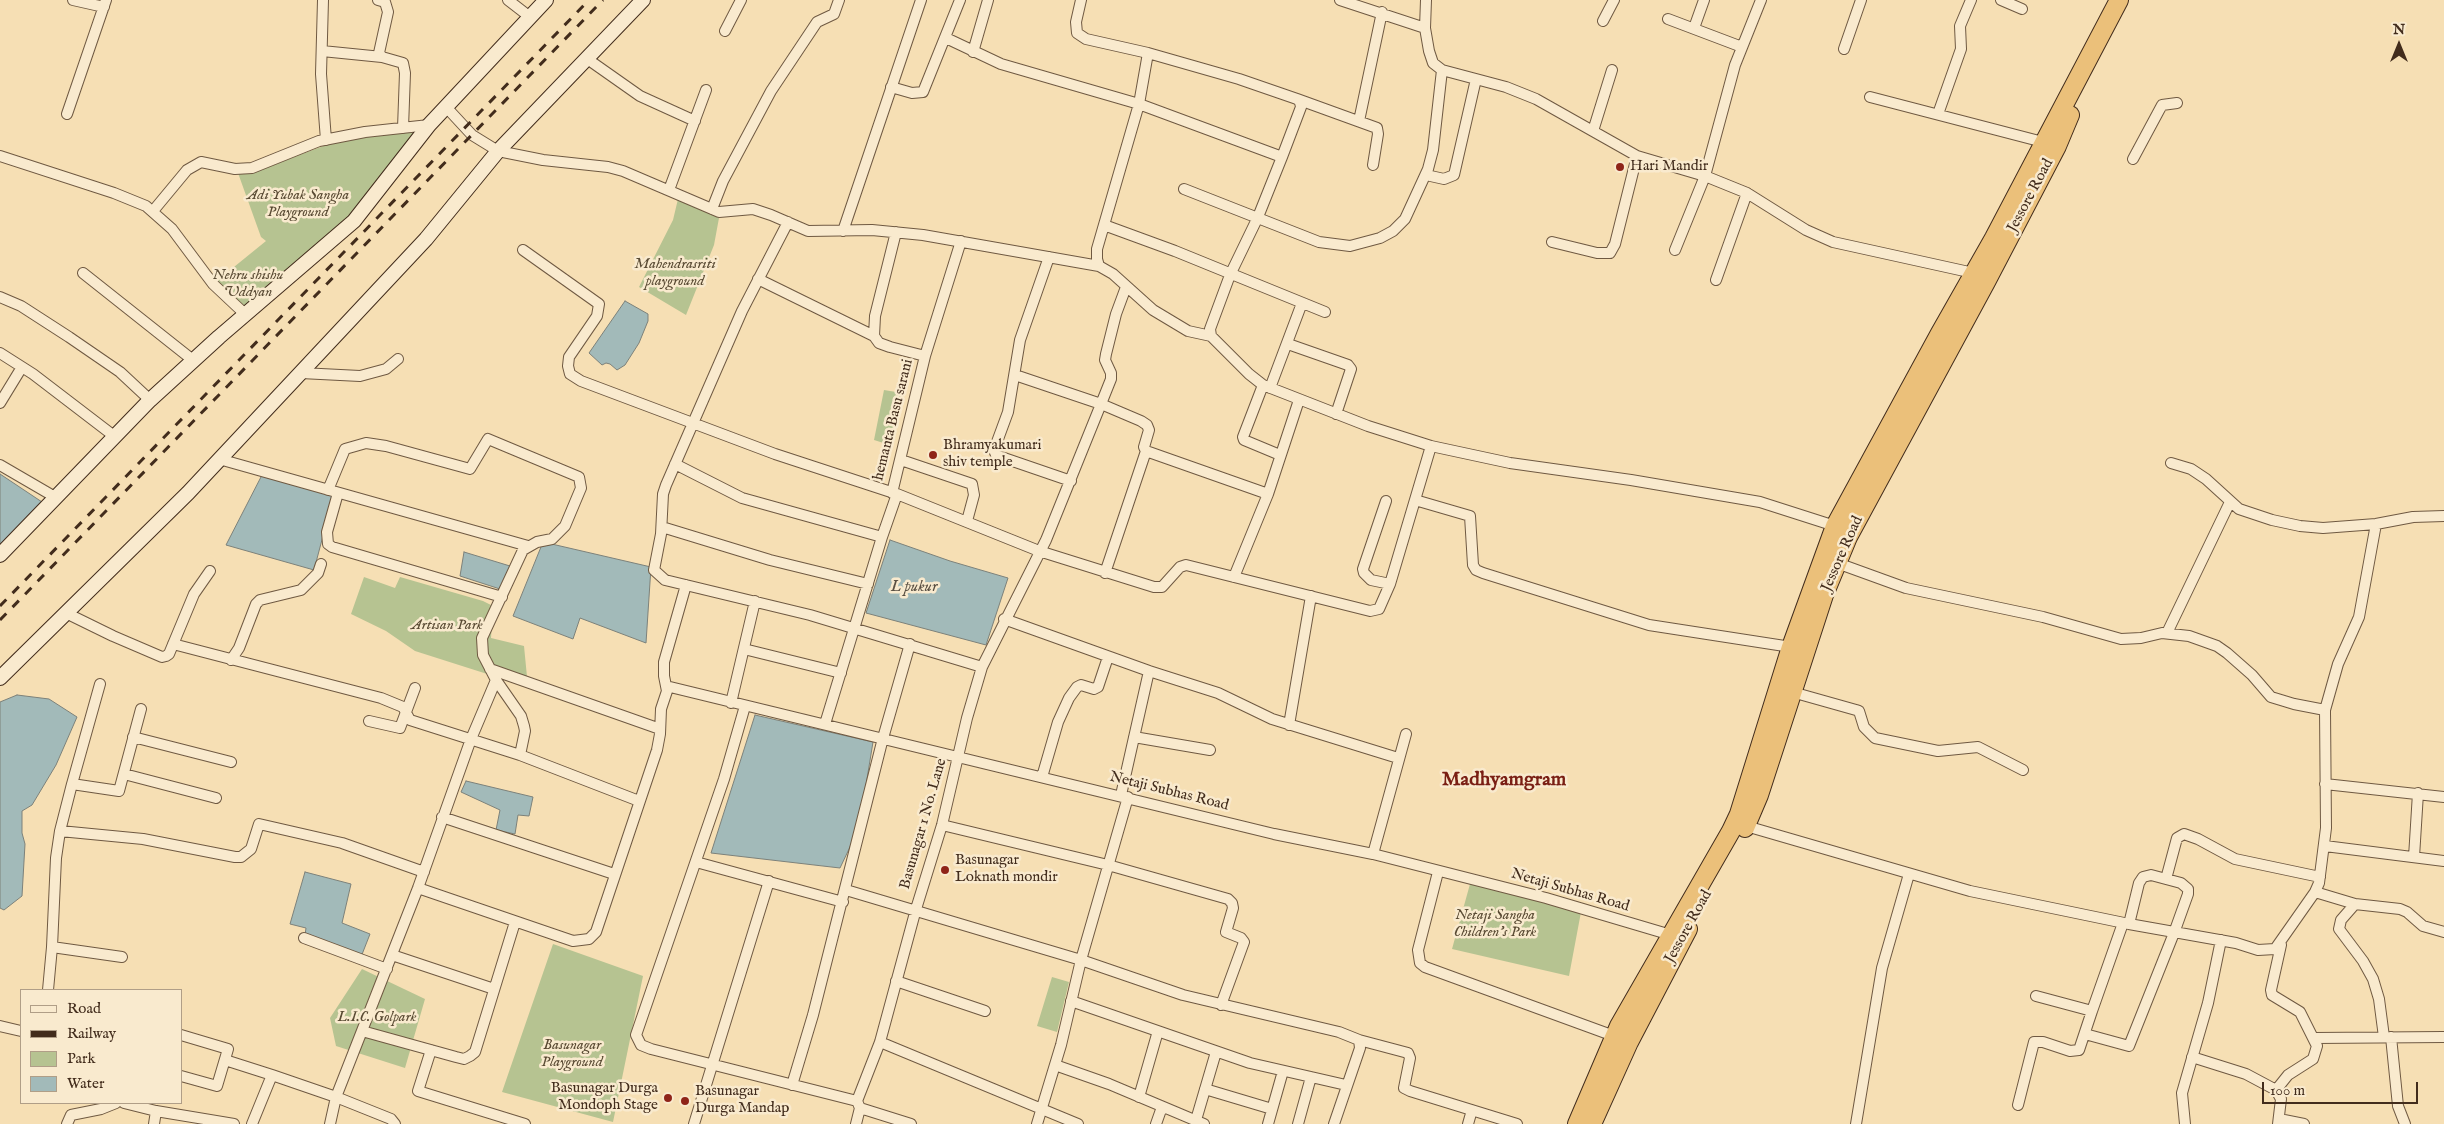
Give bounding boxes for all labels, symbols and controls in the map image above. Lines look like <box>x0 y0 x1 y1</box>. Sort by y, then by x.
north arrow <box>2374 20 2424 70</box>
text: N <box>2393 21 2405 39</box>
street label: Jessore Road <box>2004 156 2058 236</box>
place label: Hari Mandir <box>1630 158 1708 176</box>
marker: Hari Mandir <box>1614 161 1626 173</box>
park label: Adi Yubak Sangha Playground <box>247 187 349 222</box>
park label: Mahendrasriti playground <box>634 256 716 291</box>
park label: Nehru shishu Uddyan <box>213 267 283 302</box>
street label: hemanta Basu sarani <box>870 358 918 482</box>
place label: Bhramyakumari shiv temple <box>943 437 1041 472</box>
marker: Bhramyakumari shiv temple <box>927 449 939 461</box>
street label: Jessore Road <box>1818 513 1868 595</box>
water label: L pukur <box>891 578 937 598</box>
park label: Artisan Park <box>411 617 483 635</box>
street label: Basunagar 1 No. Lane <box>897 756 951 892</box>
street label: Netaji Subhas Road <box>1108 768 1230 816</box>
district label: Madhyamgram <box>1442 769 1566 793</box>
place label: Basunagar Loknath mondir <box>955 852 1058 887</box>
marker: Basunagar Loknath mondir <box>939 864 951 876</box>
street label: Netaji Subhas Road <box>1509 865 1631 917</box>
street label: Jessore Road <box>1662 887 1716 967</box>
park label: Netaji Sangha Children's Park <box>1454 907 1536 942</box>
legend <box>20 989 182 1104</box>
text: Road <box>67 999 101 1018</box>
park label: L.I.C. Golpark <box>337 1009 417 1027</box>
text: Railway <box>67 1024 116 1043</box>
park label: Basunagar Playground <box>541 1037 603 1072</box>
text: Park <box>67 1049 96 1068</box>
scale bar <box>2264 1072 2420 1104</box>
text: Water <box>67 1074 104 1093</box>
place label: Basunagar Durga Mondoph Stage <box>551 1080 658 1115</box>
text: 100 m <box>2270 1081 2305 1100</box>
place label: Basunagar Durga Mandap <box>695 1083 789 1118</box>
marker: Basunagar Durga Mondoph Stage <box>662 1092 674 1104</box>
marker: Basunagar Durga Mandap <box>679 1095 691 1107</box>

